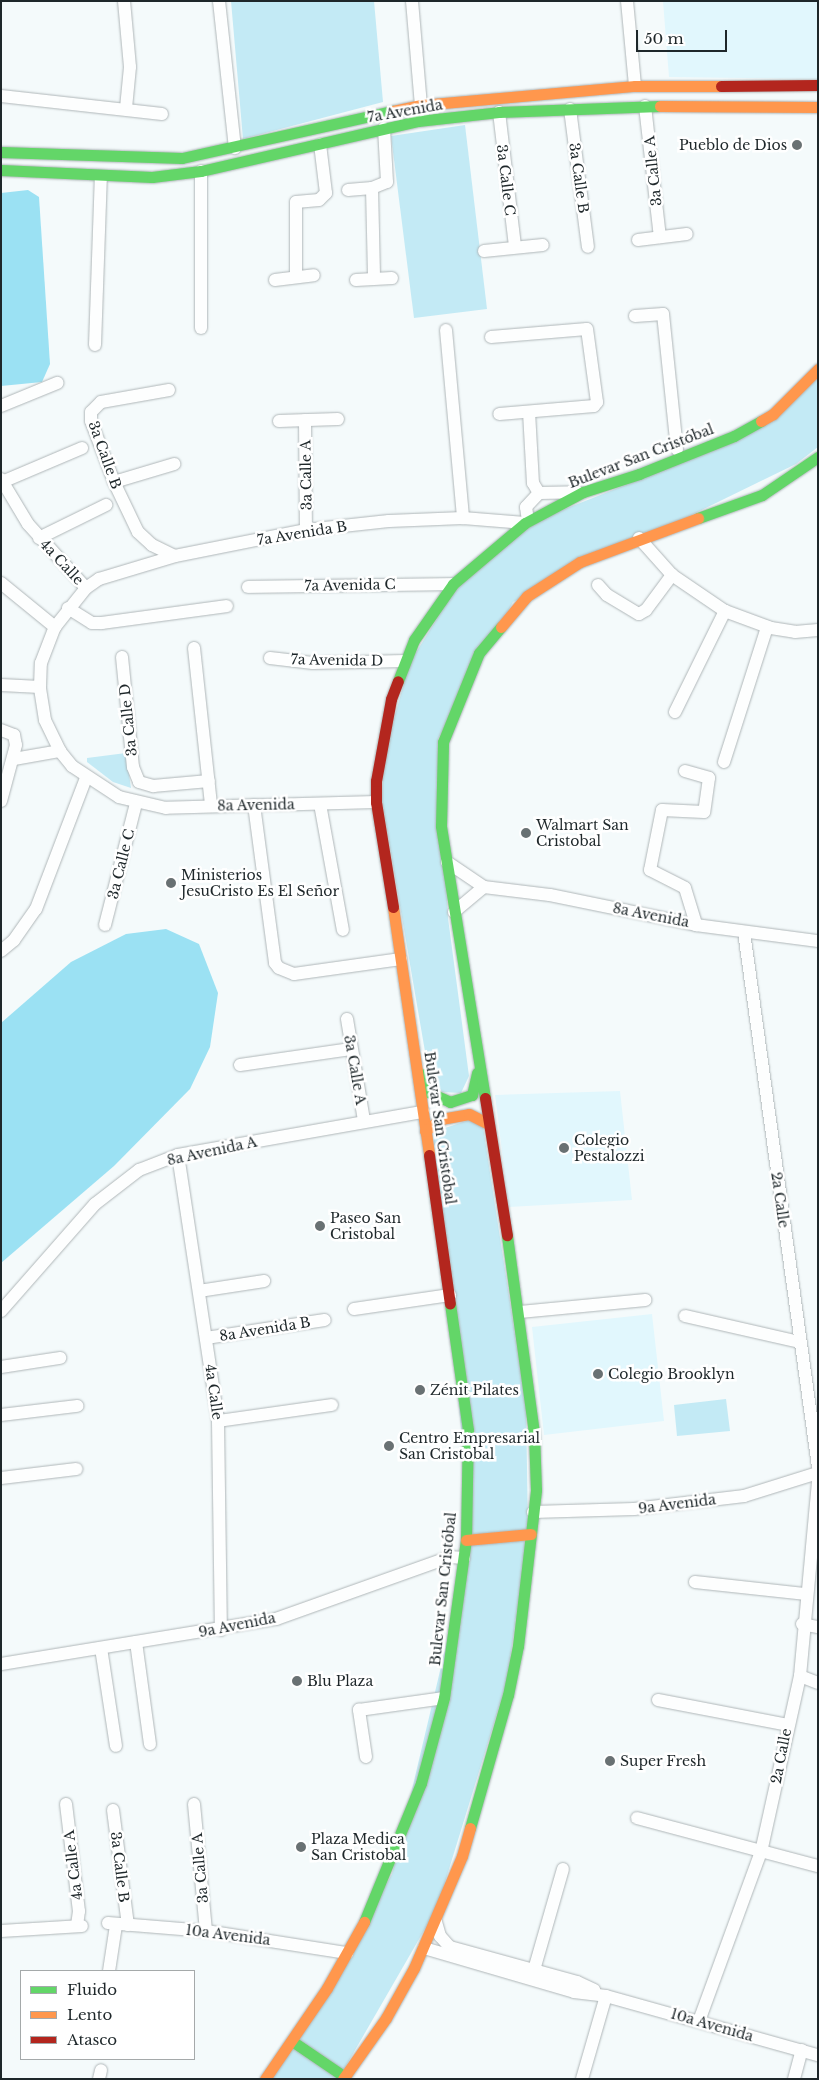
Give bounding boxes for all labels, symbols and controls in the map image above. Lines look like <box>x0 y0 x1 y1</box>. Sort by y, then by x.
scale bar <box>639 20 730 52</box>
text: 50 m <box>644 29 684 48</box>
street label: 7a Avenida <box>366 96 444 126</box>
street label: 3a Calle A <box>641 135 665 207</box>
place label: Pueblo de Dios <box>679 137 787 153</box>
marker: Pueblo de Dios <box>791 139 803 151</box>
street label: 3a Calle B <box>566 142 592 214</box>
street label: 3a Calle C <box>493 143 519 217</box>
street label: 3a Calle B <box>85 419 125 491</box>
street label: Bulevar San Cristóbal <box>566 420 716 492</box>
street label: 3a Calle A <box>297 439 315 511</box>
street label: 7a Avenida B <box>256 518 348 548</box>
street label: 4a Calle <box>37 536 87 588</box>
street label: 7a Avenida C <box>304 576 396 594</box>
street label: 7a Avenida D <box>290 651 384 669</box>
street label: 3a Calle D <box>116 683 140 757</box>
street label: 8a Avenida <box>217 796 295 814</box>
place label: Walmart San Cristobal <box>536 817 629 850</box>
street label: 3a Calle C <box>104 827 138 901</box>
marker: Walmart San Cristobal <box>520 827 532 839</box>
place label: Ministerios JesuCristo Es El Señor <box>181 867 339 900</box>
marker: Ministerios JesuCristo Es El Señor <box>165 877 177 889</box>
street label: 8a Avenida <box>611 899 691 931</box>
street label: 3a Calle A <box>341 1033 369 1107</box>
street label: Bulevar San Cristóbal <box>421 1050 459 1206</box>
place label: Colegio Pestalozzi <box>574 1132 645 1164</box>
street label: 8a Avenida A <box>165 1133 259 1169</box>
marker: Colegio Pestalozzi <box>558 1142 570 1154</box>
street label: 2a Calle <box>768 1171 792 1229</box>
place label: Paseo San Cristobal <box>330 1210 401 1242</box>
marker: Paseo San Cristobal <box>314 1220 326 1232</box>
street label: 8a Avenida B <box>218 1313 312 1345</box>
street label: 4a Calle <box>202 1363 226 1421</box>
place label: Colegio Brooklyn <box>608 1366 735 1382</box>
marker: Colegio Brooklyn <box>592 1368 604 1380</box>
place label: Zénit Pilates <box>430 1382 519 1398</box>
marker: Zénit Pilates <box>414 1384 426 1396</box>
place label: Centro Empresarial San Cristobal <box>399 1430 540 1462</box>
marker: Centro Empresarial San Cristobal <box>383 1440 395 1452</box>
street label: 9a Avenida <box>637 1491 717 1517</box>
street label: Bulevar San Cristóbal <box>427 1511 459 1667</box>
street label: 9a Avenida <box>197 1609 277 1641</box>
place label: Blu Plaza <box>307 1673 373 1689</box>
marker: Blu Plaza <box>291 1675 303 1687</box>
street label: 2a Calle <box>767 1727 795 1785</box>
place label: Super Fresh <box>620 1753 706 1769</box>
marker: Super Fresh <box>604 1755 616 1767</box>
street label: 4a Calle A <box>60 1829 86 1901</box>
street label: 3a Calle B <box>107 1831 133 1903</box>
place label: Plaza Medica San Cristobal <box>311 1831 406 1864</box>
street label: 3a Calle A <box>189 1832 211 1904</box>
marker: Plaza Medica San Cristobal <box>295 1841 307 1853</box>
street label: 10a Avenida <box>184 1921 272 1949</box>
legend <box>20 1970 195 2060</box>
text: Fluido <box>67 1980 117 1999</box>
text: Lento <box>67 2005 112 2024</box>
street label: 10a Avenida <box>668 2005 756 2045</box>
text: Atasco <box>67 2030 117 2049</box>

